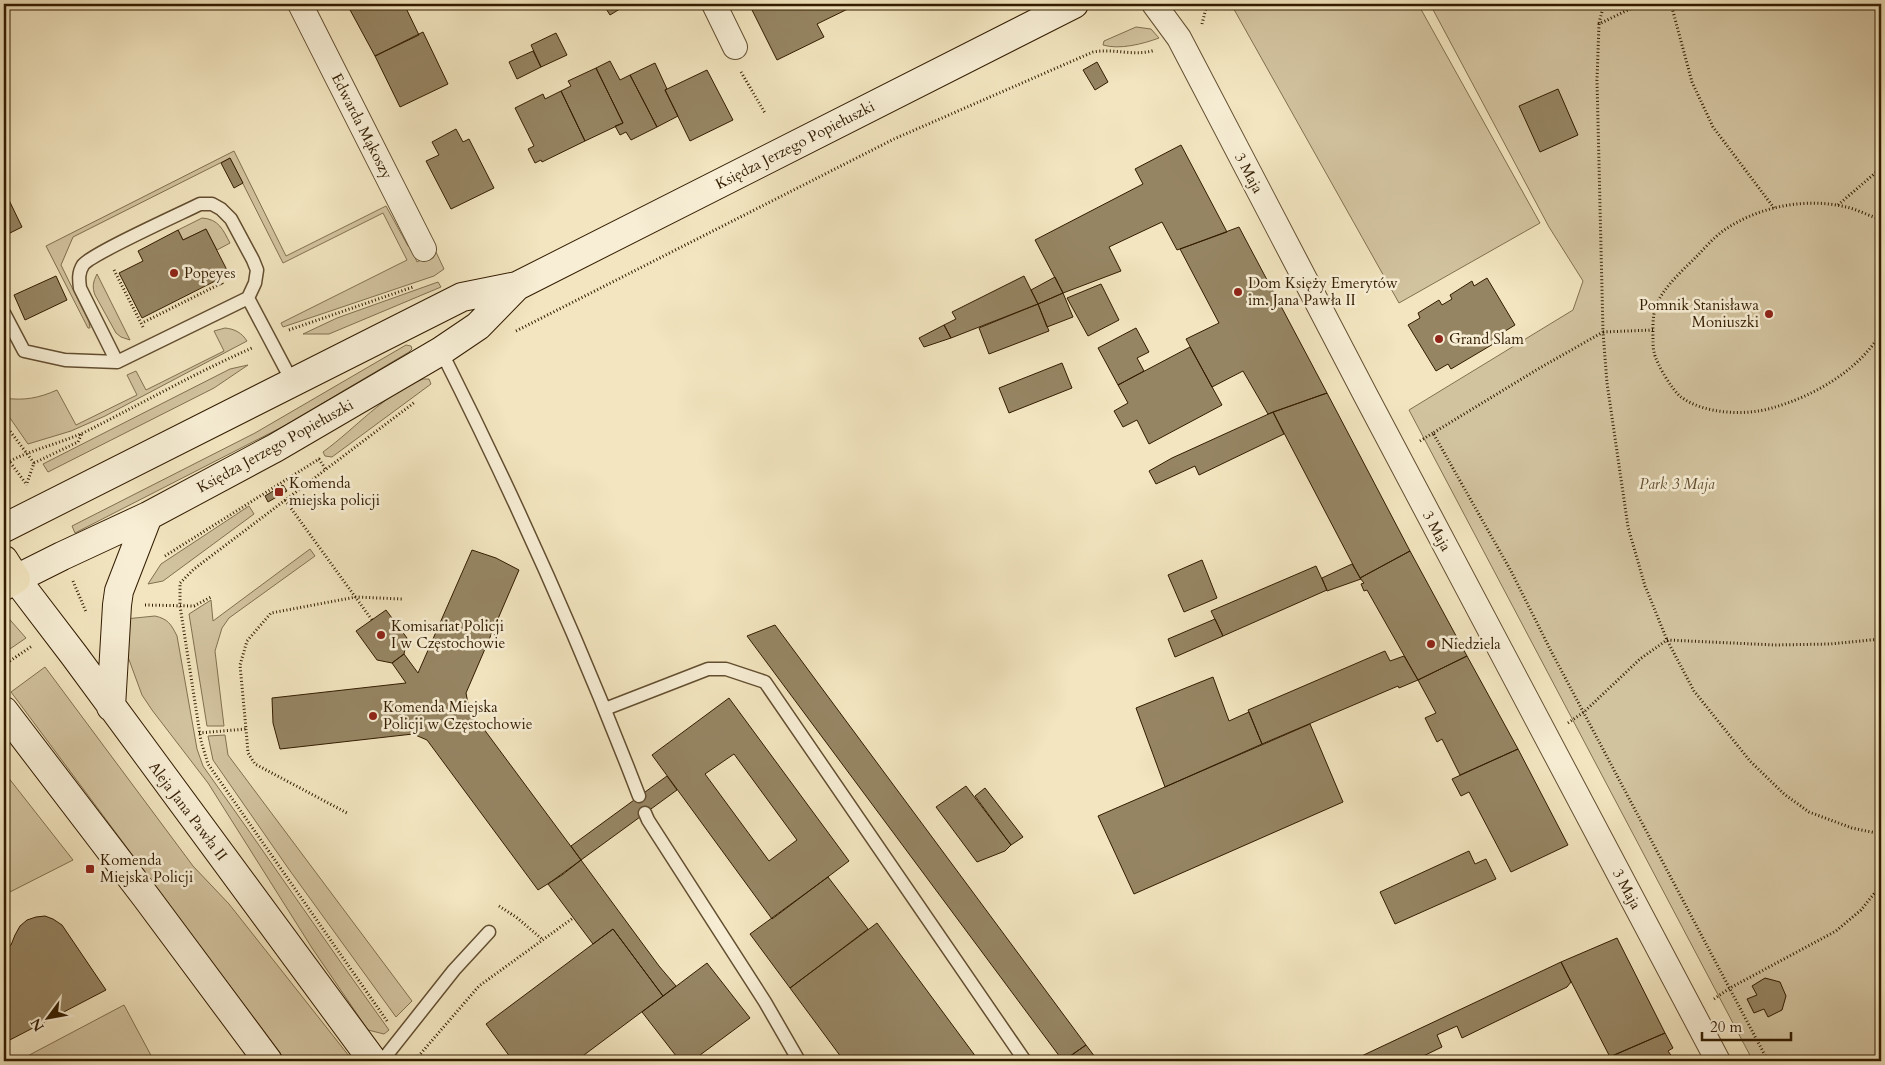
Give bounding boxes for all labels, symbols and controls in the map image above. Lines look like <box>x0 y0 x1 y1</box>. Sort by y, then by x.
street label: Edwarda Mąkoszy <box>327 70 397 182</box>
street label: Księdza Jerzego Popiełuszki <box>712 96 878 194</box>
street label: 3 Maja <box>1230 149 1268 197</box>
place label: Popeyes <box>184 263 236 283</box>
marker: Popeyes <box>168 267 180 279</box>
place label: Dom Księży Emerytów im. Jana Pawła II <box>1248 273 1398 310</box>
marker: Dom Księży Emerytów im. Jana Pawła II <box>1232 286 1244 298</box>
place label: Pomnik Stanisława Moniuszki <box>1639 295 1760 332</box>
marker: Pomnik Stanisława Moniuszki <box>1763 308 1775 320</box>
place label: Grand Slam <box>1449 329 1524 349</box>
marker: Grand Slam <box>1433 333 1445 345</box>
street label: Księdza Jerzego Popiełuszki <box>193 395 357 497</box>
place label: Komenda miejska policji <box>289 473 380 510</box>
park label: Park 3 Maja <box>1639 474 1715 494</box>
marker: Komenda miejska policji <box>273 486 285 498</box>
street label: 3 Maja <box>1418 507 1456 555</box>
place label: Komisariat Policji I w Częstochowie <box>391 616 505 653</box>
marker: Komisariat Policji I w Częstochowie <box>375 629 387 641</box>
place label: Niedziela <box>1441 634 1501 654</box>
marker: Niedziela <box>1425 638 1437 650</box>
place label: Komenda Miejska Policji w Częstochowie <box>383 697 533 734</box>
marker: Komenda Miejska Policji w Częstochowie <box>367 710 379 722</box>
street label: Aleja Jana Pawła II <box>144 757 232 865</box>
place label: Komenda Miejska Policji <box>100 850 193 887</box>
marker: Komenda Miejska Policji <box>84 863 96 875</box>
street label: 3 Maja <box>1608 865 1646 913</box>
north arrow <box>22 992 72 1042</box>
scale bar <box>1702 1010 1791 1042</box>
text: N <box>26 1014 49 1035</box>
text: 20 m <box>1710 1017 1742 1037</box>

